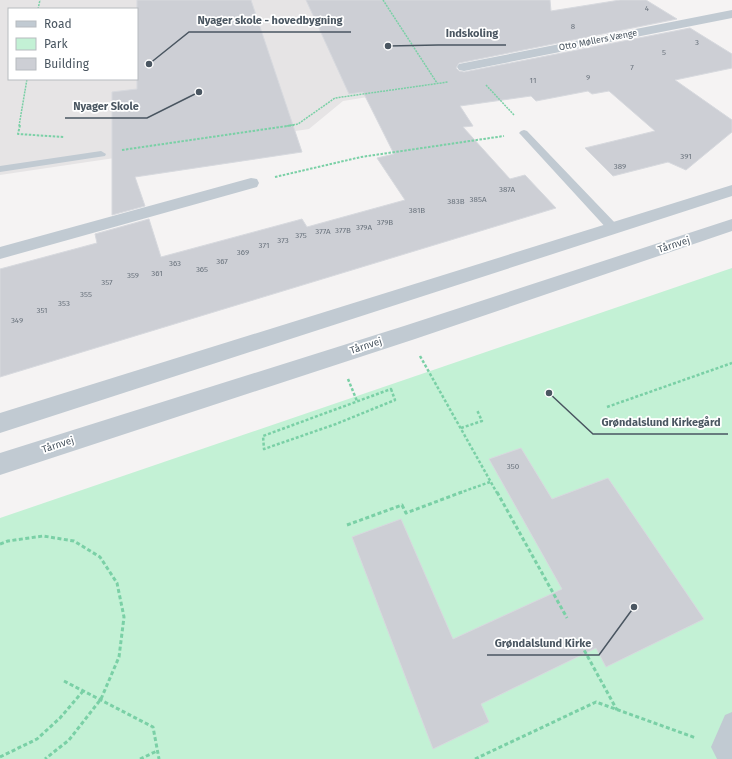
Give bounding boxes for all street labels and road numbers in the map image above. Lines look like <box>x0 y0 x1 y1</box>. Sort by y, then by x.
street label: Otto Møllers Vænge <box>558 27 638 52</box>
street label: Tårnvej <box>656 233 692 256</box>
street label: Tårnvej <box>348 334 384 357</box>
street label: Tårnvej <box>40 433 76 456</box>

